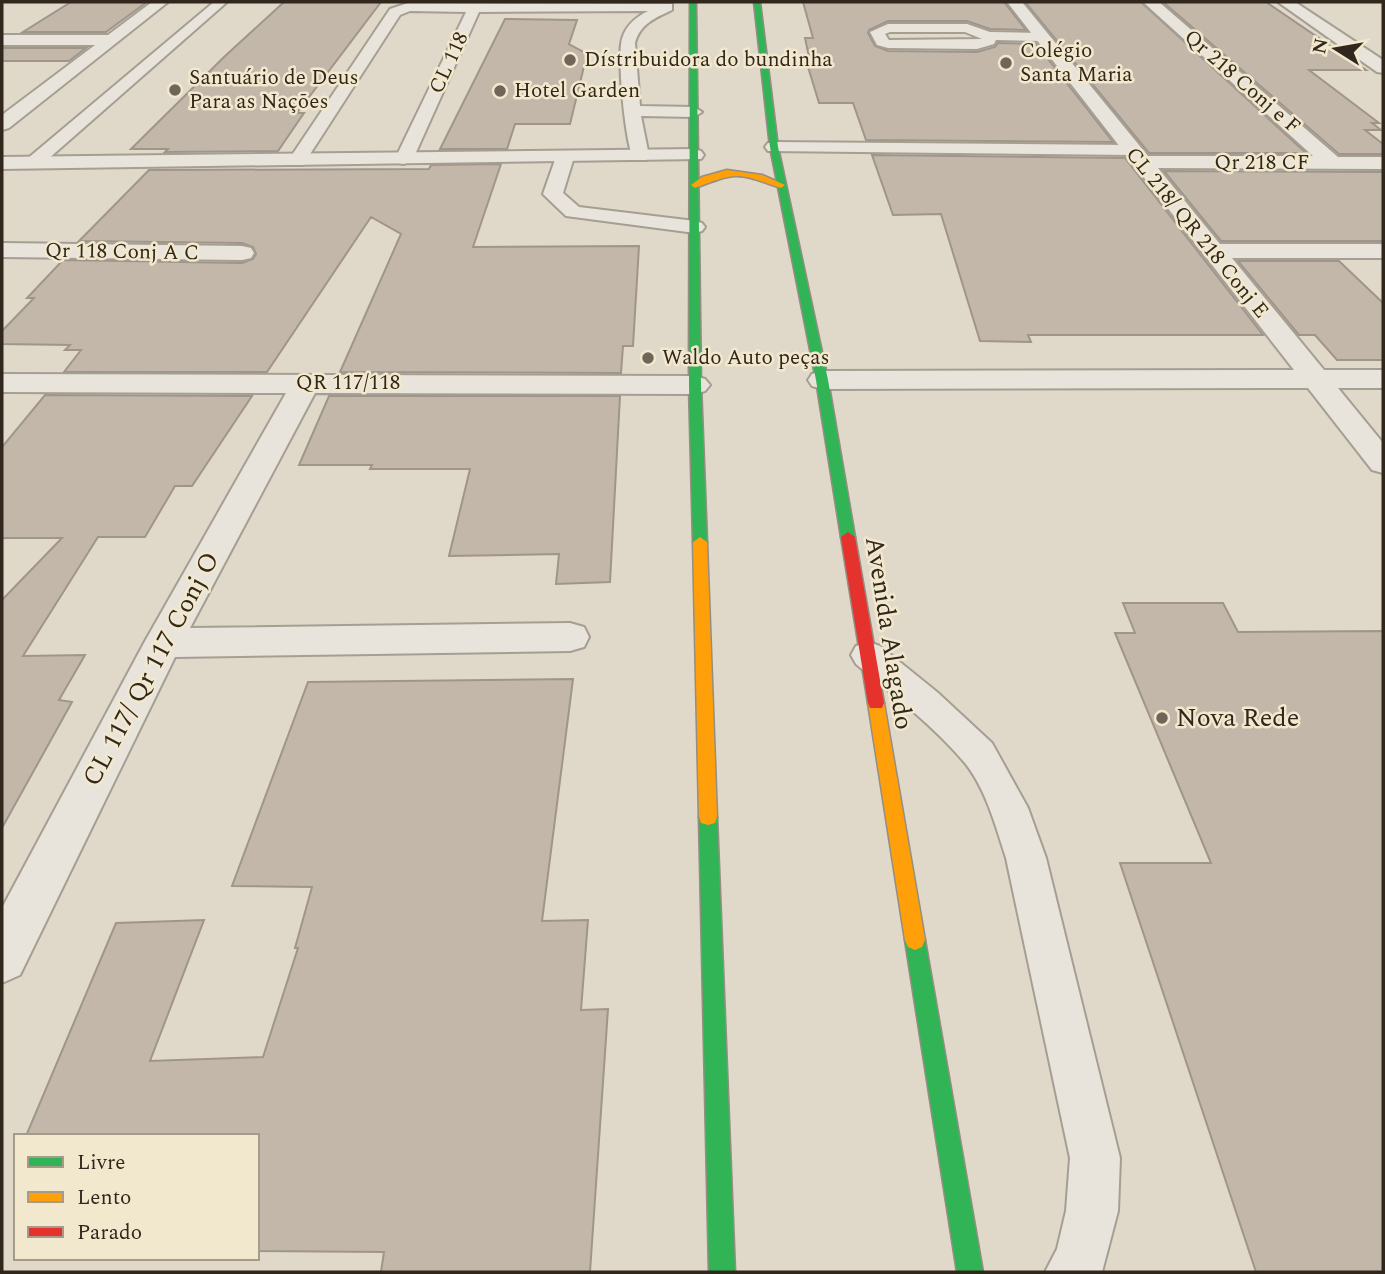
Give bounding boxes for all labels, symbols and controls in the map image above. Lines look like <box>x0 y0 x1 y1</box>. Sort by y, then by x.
north arrow <box>1301 14 1371 84</box>
street label: Qr 218 Conj e F <box>1176 22 1308 142</box>
street label: CL 118 <box>421 27 477 99</box>
place label: Colégio Santa Maria <box>1020 35 1133 91</box>
text: N <box>1305 36 1336 56</box>
place label: Dístribuidora do bundinha <box>584 44 833 76</box>
marker: Dístribuidora do bundinha <box>562 52 578 68</box>
marker: Colégio Santa Maria <box>998 55 1014 71</box>
place label: Santuário de Deus Para as Nações <box>189 62 359 118</box>
place label: Hotel Garden <box>514 75 640 107</box>
marker: Santuário de Deus Para as Nações <box>167 82 183 98</box>
marker: Hotel Garden <box>492 83 508 99</box>
street label: CL 218/ QR 218 Conj E <box>1118 140 1276 326</box>
street label: Qr 218 CF <box>1214 147 1310 179</box>
street label: Qr 118 Conj A C <box>45 235 199 269</box>
place label: Waldo Auto peças <box>662 342 830 374</box>
marker: Waldo Auto peças <box>640 350 656 366</box>
street label: QR 117/118 <box>296 367 400 399</box>
street label: Avenida Alagado <box>854 534 924 732</box>
street label: CL 117/ Qr 117 Conj O <box>72 545 230 793</box>
place label: Nova Rede <box>1176 698 1299 738</box>
marker: Nova Rede <box>1154 710 1170 726</box>
legend <box>14 1134 259 1260</box>
text: Livre <box>77 1147 125 1179</box>
text: Lento <box>77 1182 131 1214</box>
text: Parado <box>77 1217 142 1249</box>

